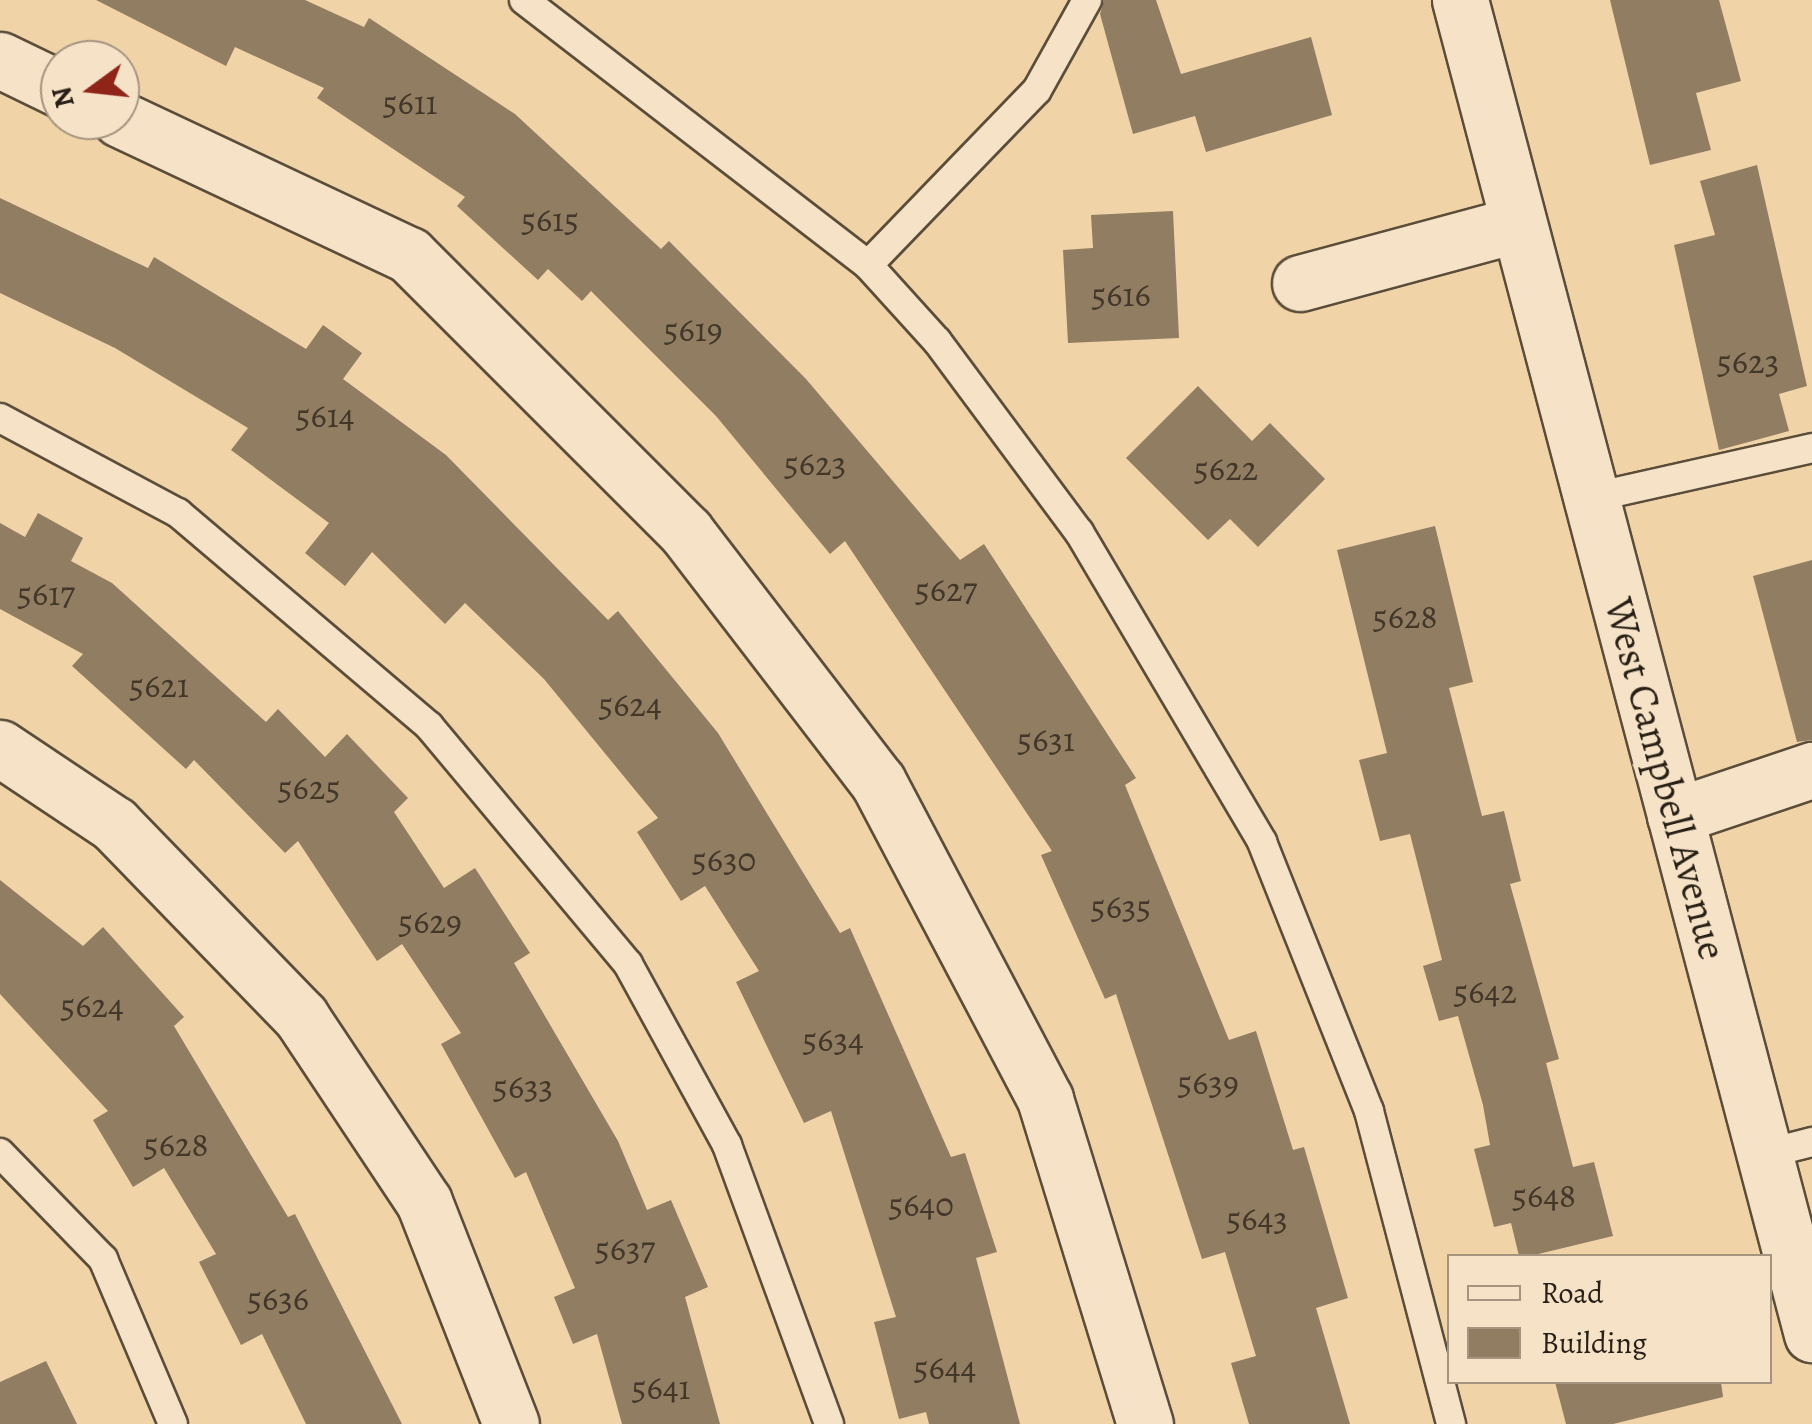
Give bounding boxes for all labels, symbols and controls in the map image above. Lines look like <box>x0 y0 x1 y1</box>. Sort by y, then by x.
north arrow <box>40 40 140 140</box>
house number: 5611 <box>382 81 438 123</box>
text: N <box>42 82 84 112</box>
house number: 5615 <box>521 198 579 240</box>
house number: 5616 <box>1091 273 1151 315</box>
house number: 5619 <box>663 308 723 350</box>
house number: 5623 <box>1717 340 1779 382</box>
house number: 5614 <box>295 394 355 436</box>
house number: 5623 <box>784 442 846 484</box>
house number: 5622 <box>1194 447 1258 489</box>
house number: 5627 <box>915 568 977 610</box>
house number: 5617 <box>17 572 75 614</box>
street label: West Campbell Avenue <box>1594 593 1736 965</box>
house number: 5628 <box>1373 595 1437 637</box>
house number: 5621 <box>129 664 189 706</box>
house number: 5624 <box>598 683 662 725</box>
house number: 5631 <box>1017 718 1075 760</box>
house number: 5625 <box>278 766 340 808</box>
house number: 5630 <box>692 838 756 880</box>
house number: 5635 <box>1091 885 1151 927</box>
house number: 5629 <box>398 900 462 942</box>
house number: 5642 <box>1453 970 1517 1012</box>
house number: 5624 <box>60 984 124 1026</box>
house number: 5634 <box>802 1018 864 1060</box>
house number: 5639 <box>1177 1061 1239 1103</box>
house number: 5633 <box>493 1065 553 1107</box>
house number: 5628 <box>144 1123 208 1165</box>
house number: 5648 <box>1512 1174 1576 1216</box>
house number: 5640 <box>888 1183 954 1225</box>
house number: 5643 <box>1226 1197 1288 1239</box>
house number: 5637 <box>595 1227 655 1269</box>
legend <box>1447 1254 1772 1384</box>
text: Road <box>1541 1273 1603 1313</box>
house number: 5636 <box>247 1277 309 1319</box>
text: Building <box>1541 1323 1647 1363</box>
house number: 5644 <box>914 1346 976 1388</box>
house number: 5641 <box>631 1366 691 1408</box>

